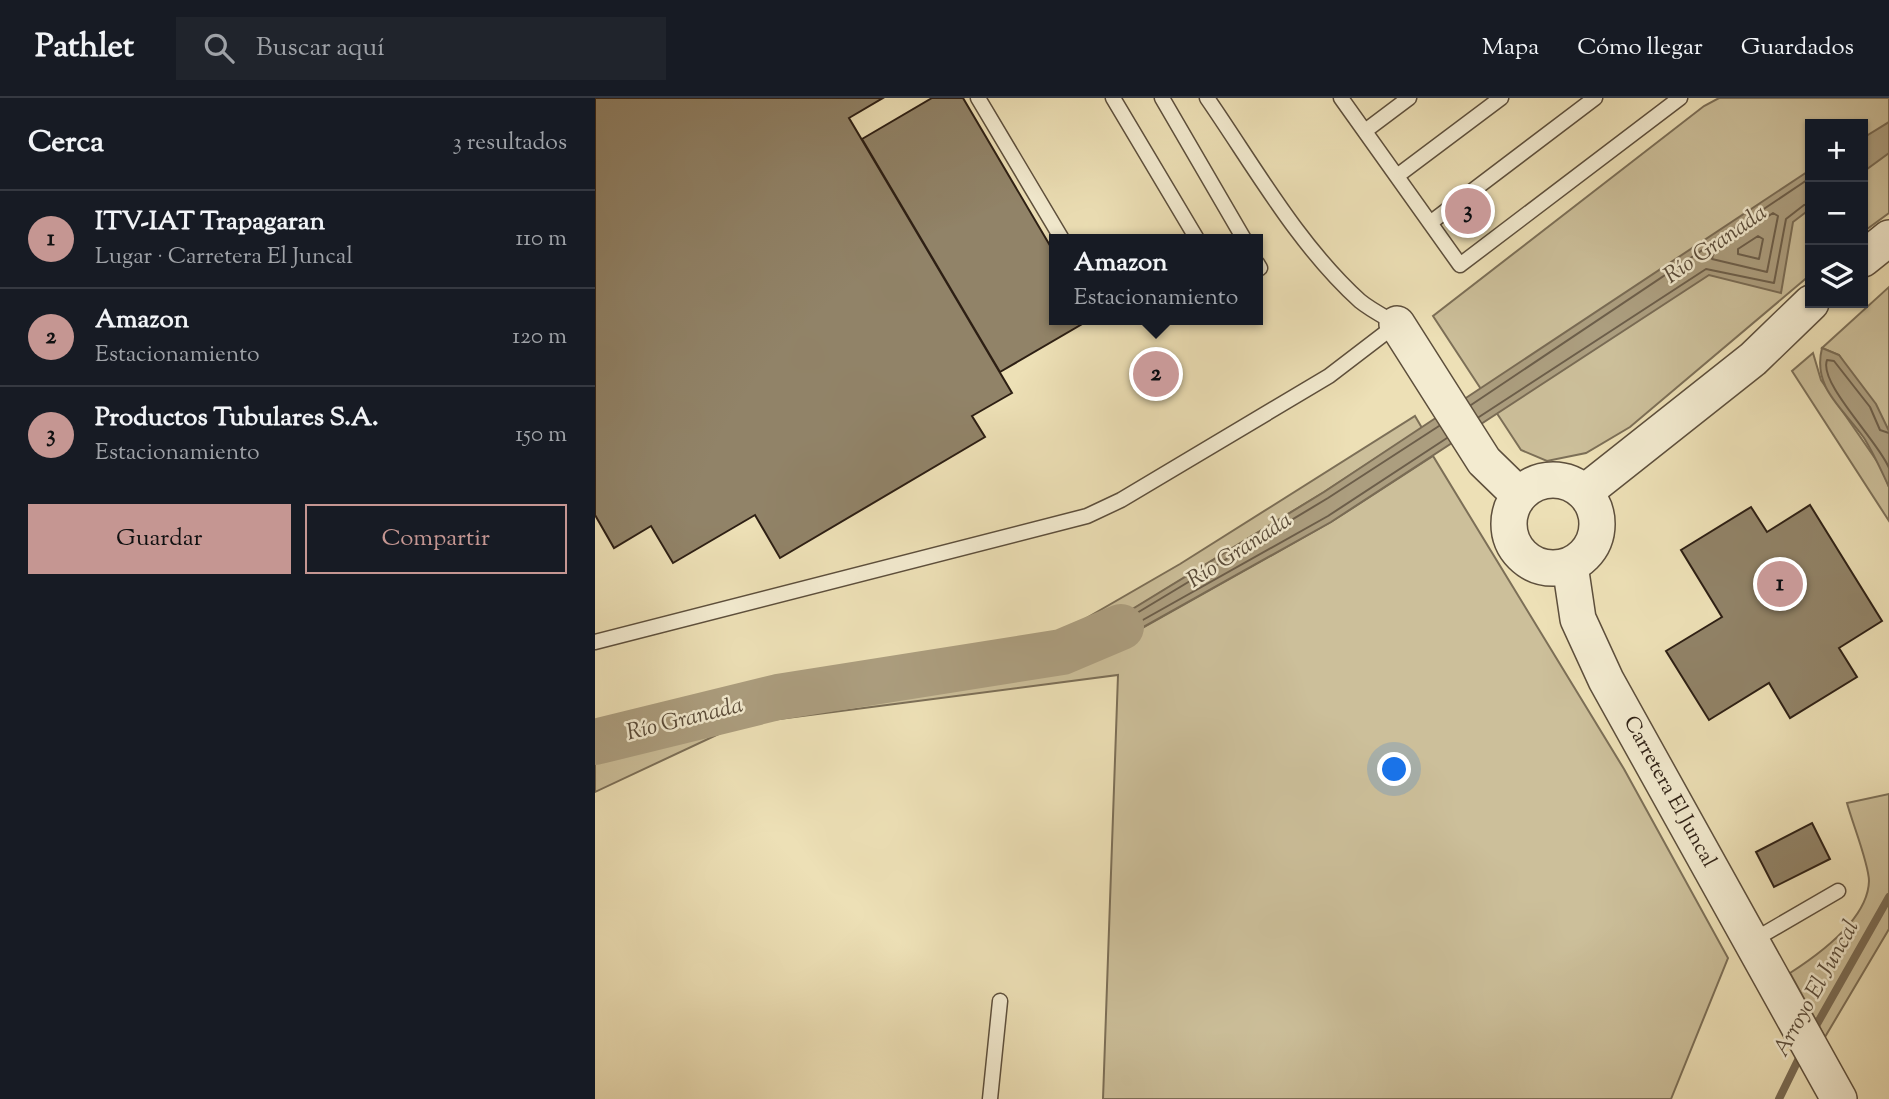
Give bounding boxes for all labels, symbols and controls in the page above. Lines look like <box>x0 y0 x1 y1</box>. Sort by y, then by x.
search box <box>176 17 666 80</box>
text: Pathlet <box>35 24 134 72</box>
icon: search <box>200 29 238 67</box>
text: Buscar aquí <box>256 30 385 67</box>
text: Mapa <box>1482 31 1539 65</box>
text: Cómo llegar <box>1577 31 1703 65</box>
text: Guardados <box>1741 31 1854 65</box>
map controls <box>1805 119 1868 308</box>
button: + <box>1805 119 1868 182</box>
text: Cerca <box>28 122 104 165</box>
text: 3 resultados <box>452 127 567 160</box>
button: − <box>1805 182 1868 245</box>
pin: 3 <box>1445 185 1491 237</box>
water label: Río Granada <box>1658 197 1774 293</box>
text: ITV-IAT Trapagaran <box>95 204 325 241</box>
text: 1 <box>47 223 55 256</box>
text: 110 m <box>516 223 567 256</box>
popup <box>1049 234 1263 325</box>
text: Lugar · Carretera El Juncal <box>95 241 353 274</box>
text: Amazon <box>1074 245 1168 282</box>
button: layers <box>1805 245 1868 308</box>
text: Estacionamiento <box>1074 282 1238 315</box>
text: Amazon <box>95 302 189 339</box>
text: 2 <box>46 321 56 354</box>
text: 120 m <box>512 321 567 354</box>
text: Estacionamiento <box>95 339 260 372</box>
pin: 2 <box>1133 348 1179 400</box>
text: Productos Tubulares S.A. <box>95 400 379 437</box>
text: 3 <box>46 419 56 452</box>
text: 150 m <box>515 419 567 452</box>
text: Estacionamiento <box>95 437 260 470</box>
button: Guardar <box>28 504 291 574</box>
button: Compartir <box>305 504 567 574</box>
water label: Río Granada <box>1181 505 1299 597</box>
pin: 1 <box>1757 558 1803 610</box>
water label: Río Granada <box>623 690 747 750</box>
street label: Carretera El Juncal <box>1615 711 1723 873</box>
your location <box>1377 752 1411 786</box>
water label: Arroyo El Juncal <box>1766 915 1868 1063</box>

